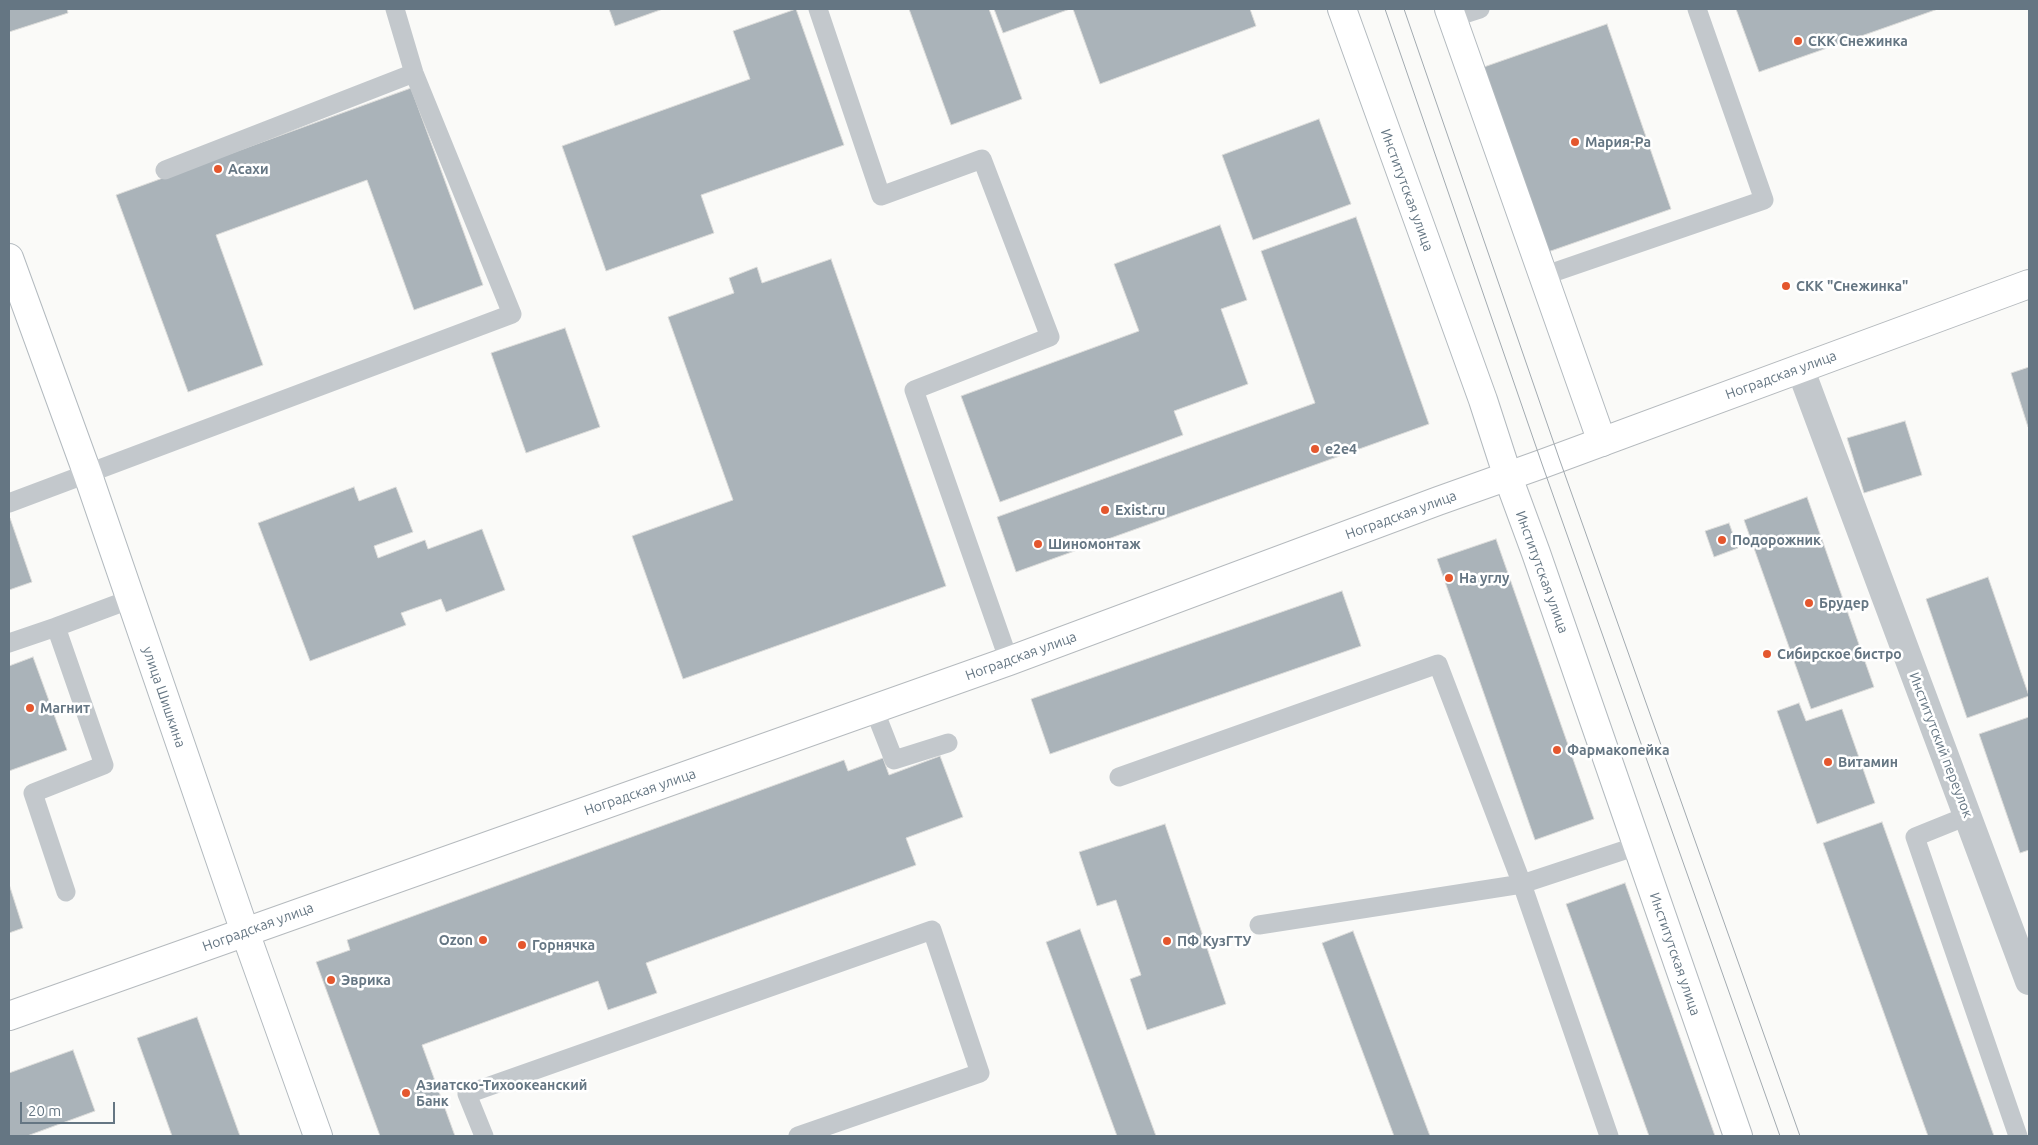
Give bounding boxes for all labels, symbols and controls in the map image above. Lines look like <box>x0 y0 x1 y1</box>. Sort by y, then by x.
place label: СКК Снежинка <box>1808 33 1908 49</box>
marker: СКК Снежинка <box>1792 35 1804 47</box>
street label: Институтская улица <box>1377 126 1437 254</box>
place label: Мария-Ра <box>1585 134 1651 150</box>
marker: Мария-Ра <box>1569 136 1581 148</box>
place label: Асахи <box>228 161 268 177</box>
marker: Асахи <box>212 163 224 175</box>
place label: СКК "Снежинка" <box>1796 278 1908 294</box>
marker: СКК "Снежинка" <box>1780 280 1792 292</box>
street label: Ноградская улица <box>1723 347 1839 403</box>
place label: e2e4 <box>1325 441 1357 457</box>
marker: e2e4 <box>1309 443 1321 455</box>
street label: Ноградская улица <box>1343 487 1459 543</box>
place label: Exist.ru <box>1115 502 1165 518</box>
marker: Exist.ru <box>1099 504 1111 516</box>
street label: Институтская улица <box>1512 508 1572 636</box>
place label: Подорожник <box>1732 532 1821 548</box>
marker: Подорожник <box>1716 534 1728 546</box>
place label: Шиномонтаж <box>1048 536 1141 552</box>
marker: Шиномонтаж <box>1032 538 1044 550</box>
place label: На углу <box>1459 570 1509 586</box>
marker: На углу <box>1443 572 1455 584</box>
place label: Брудер <box>1819 595 1869 611</box>
marker: Брудер <box>1803 597 1815 609</box>
street label: Ноградская улица <box>963 628 1079 684</box>
street label: улица Шишкина <box>139 644 189 750</box>
place label: Сибирское бистро <box>1777 646 1902 662</box>
marker: Сибирское бистро <box>1761 648 1773 660</box>
street label: Институтский переулок <box>1905 670 1977 820</box>
place label: Магнит <box>40 700 90 716</box>
marker: Магнит <box>24 702 36 714</box>
place label: Фармакопейка <box>1567 742 1669 758</box>
marker: Фармакопейка <box>1551 744 1563 756</box>
place label: Витамин <box>1838 754 1898 770</box>
marker: Витамин <box>1822 756 1834 768</box>
street label: Ноградская улица <box>582 765 698 819</box>
street label: Институтская улица <box>1646 890 1704 1018</box>
street label: Ноградская улица <box>200 899 316 955</box>
place label: Ozon <box>439 932 473 948</box>
place label: ПФ КузГТУ <box>1177 933 1251 949</box>
marker: Ozon <box>477 934 489 946</box>
marker: ПФ КузГТУ <box>1161 935 1173 947</box>
place label: Горнячка <box>532 937 595 953</box>
marker: Горнячка <box>516 939 528 951</box>
place label: Эврика <box>341 972 391 988</box>
marker: Эврика <box>325 974 337 986</box>
place label: Азиатско-Тихоокеанский Банк <box>416 1077 587 1110</box>
marker: Азиатско-Тихоокеанский Банк <box>400 1087 412 1099</box>
scale bar <box>22 1092 118 1124</box>
text: 20 m <box>28 1102 61 1119</box>

